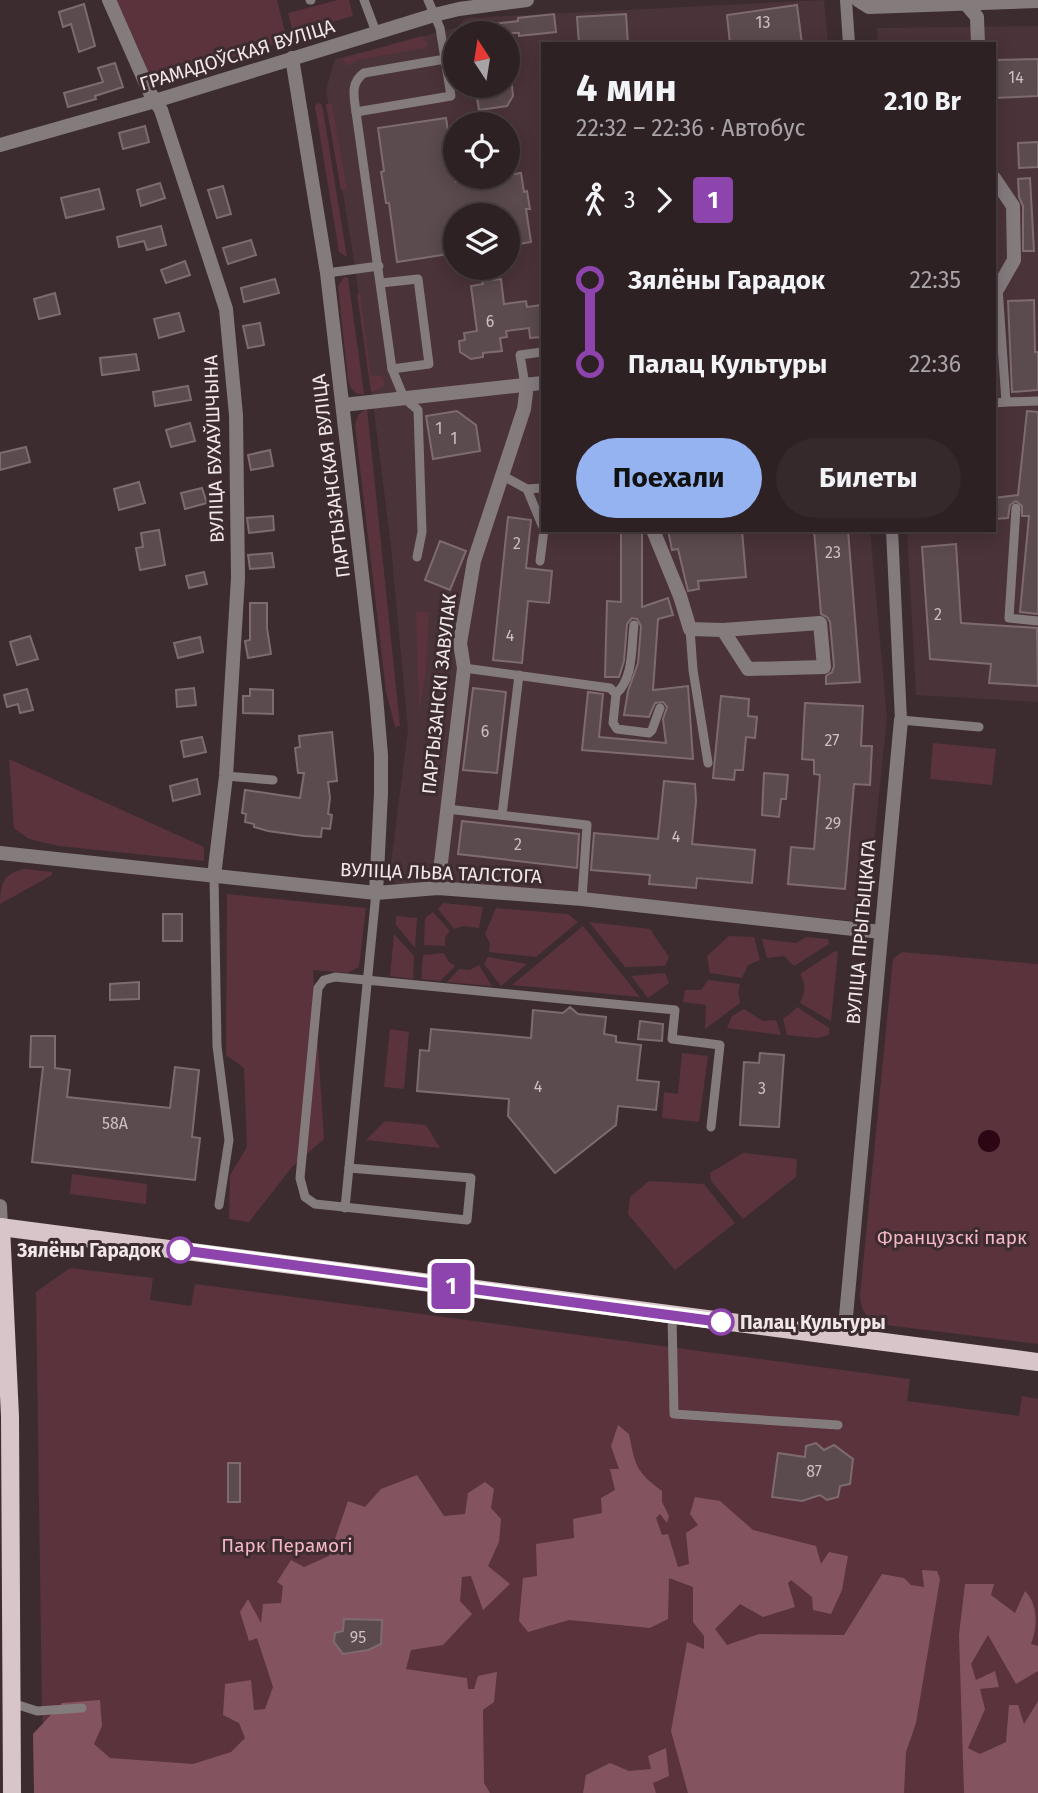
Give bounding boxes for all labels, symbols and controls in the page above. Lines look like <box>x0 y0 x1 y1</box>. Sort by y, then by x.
house number: 13 <box>756 13 770 32</box>
street label: ГРАМАДОЎСКАЯ ВУЛІЦА <box>137 14 337 96</box>
north arrow <box>443 21 520 98</box>
map controls <box>443 21 520 280</box>
text: 4 мин <box>576 65 677 111</box>
house number: 14 <box>1008 68 1024 87</box>
text: 2.10 Br <box>884 86 961 117</box>
button: locate <box>443 112 520 189</box>
text: 22:32 – 22:36 · Автобус <box>576 114 806 142</box>
icon: walk <box>576 181 614 219</box>
icon: forward <box>645 181 683 219</box>
text: 3 <box>624 186 635 214</box>
text: 1 <box>707 186 719 214</box>
button: layers <box>443 203 520 280</box>
text: Зялёны Гарадок <box>628 265 825 296</box>
text: 22:35 <box>910 266 961 294</box>
house number: 6 <box>486 312 494 331</box>
text: Палац Культуры <box>628 349 827 380</box>
text: 22:36 <box>909 350 961 378</box>
street label: ВУЛІЦА БУХАЎШЧЫНА <box>199 354 229 543</box>
street label: ПАРТЫЗАНСКАЯ ВУЛІЦА <box>307 373 355 579</box>
house number: 1 <box>436 419 442 438</box>
house number: 1 <box>451 429 457 448</box>
button: Поехали <box>576 438 762 518</box>
button: Билеты <box>776 438 961 518</box>
house number: 2 <box>513 534 521 553</box>
house number: 23 <box>825 543 841 562</box>
street label: ПАРТЫЗАНСКІ ЗАВУЛАК <box>417 592 461 796</box>
house number: 2 <box>934 605 942 624</box>
house number: 4 <box>506 626 515 645</box>
house number: 6 <box>481 722 489 741</box>
house number: 27 <box>825 731 839 750</box>
house number: 29 <box>825 814 841 833</box>
house number: 4 <box>672 827 681 846</box>
house number: 2 <box>514 835 522 854</box>
street label: ВУЛІЦА ПРЫТЫЦКАГА <box>841 838 881 1026</box>
street label: ВУЛІЦА ЛЬВА ТАЛСТОГА <box>340 858 542 888</box>
house number: 4 <box>534 1077 543 1096</box>
house number: 3 <box>758 1079 766 1098</box>
house number: 58А <box>102 1114 129 1133</box>
park label: Французскі парк <box>877 1226 1027 1249</box>
marker: Зялёны Гарадок <box>167 1237 193 1263</box>
place label: Зялёны Гарадок <box>16 1239 162 1262</box>
line badge: 1 <box>428 1263 474 1309</box>
text: 1 <box>445 1272 457 1300</box>
marker: Палац Культуры <box>708 1309 734 1335</box>
place label: Палац Культуры <box>740 1311 886 1334</box>
house number: 87 <box>806 1462 822 1481</box>
park label: Парк Перамогі <box>221 1534 353 1557</box>
house number: 95 <box>350 1628 366 1647</box>

